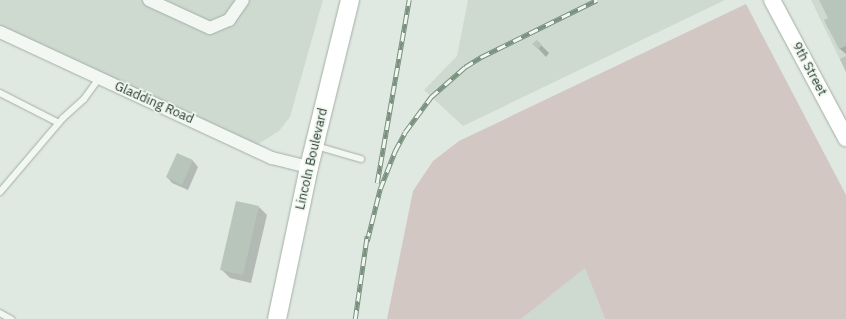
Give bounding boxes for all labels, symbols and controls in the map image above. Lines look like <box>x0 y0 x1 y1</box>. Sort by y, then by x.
street label: 9th Street <box>788 40 830 98</box>
street label: Gladding Road <box>112 79 196 127</box>
street label: Lincoln Boulevard <box>293 107 331 211</box>

